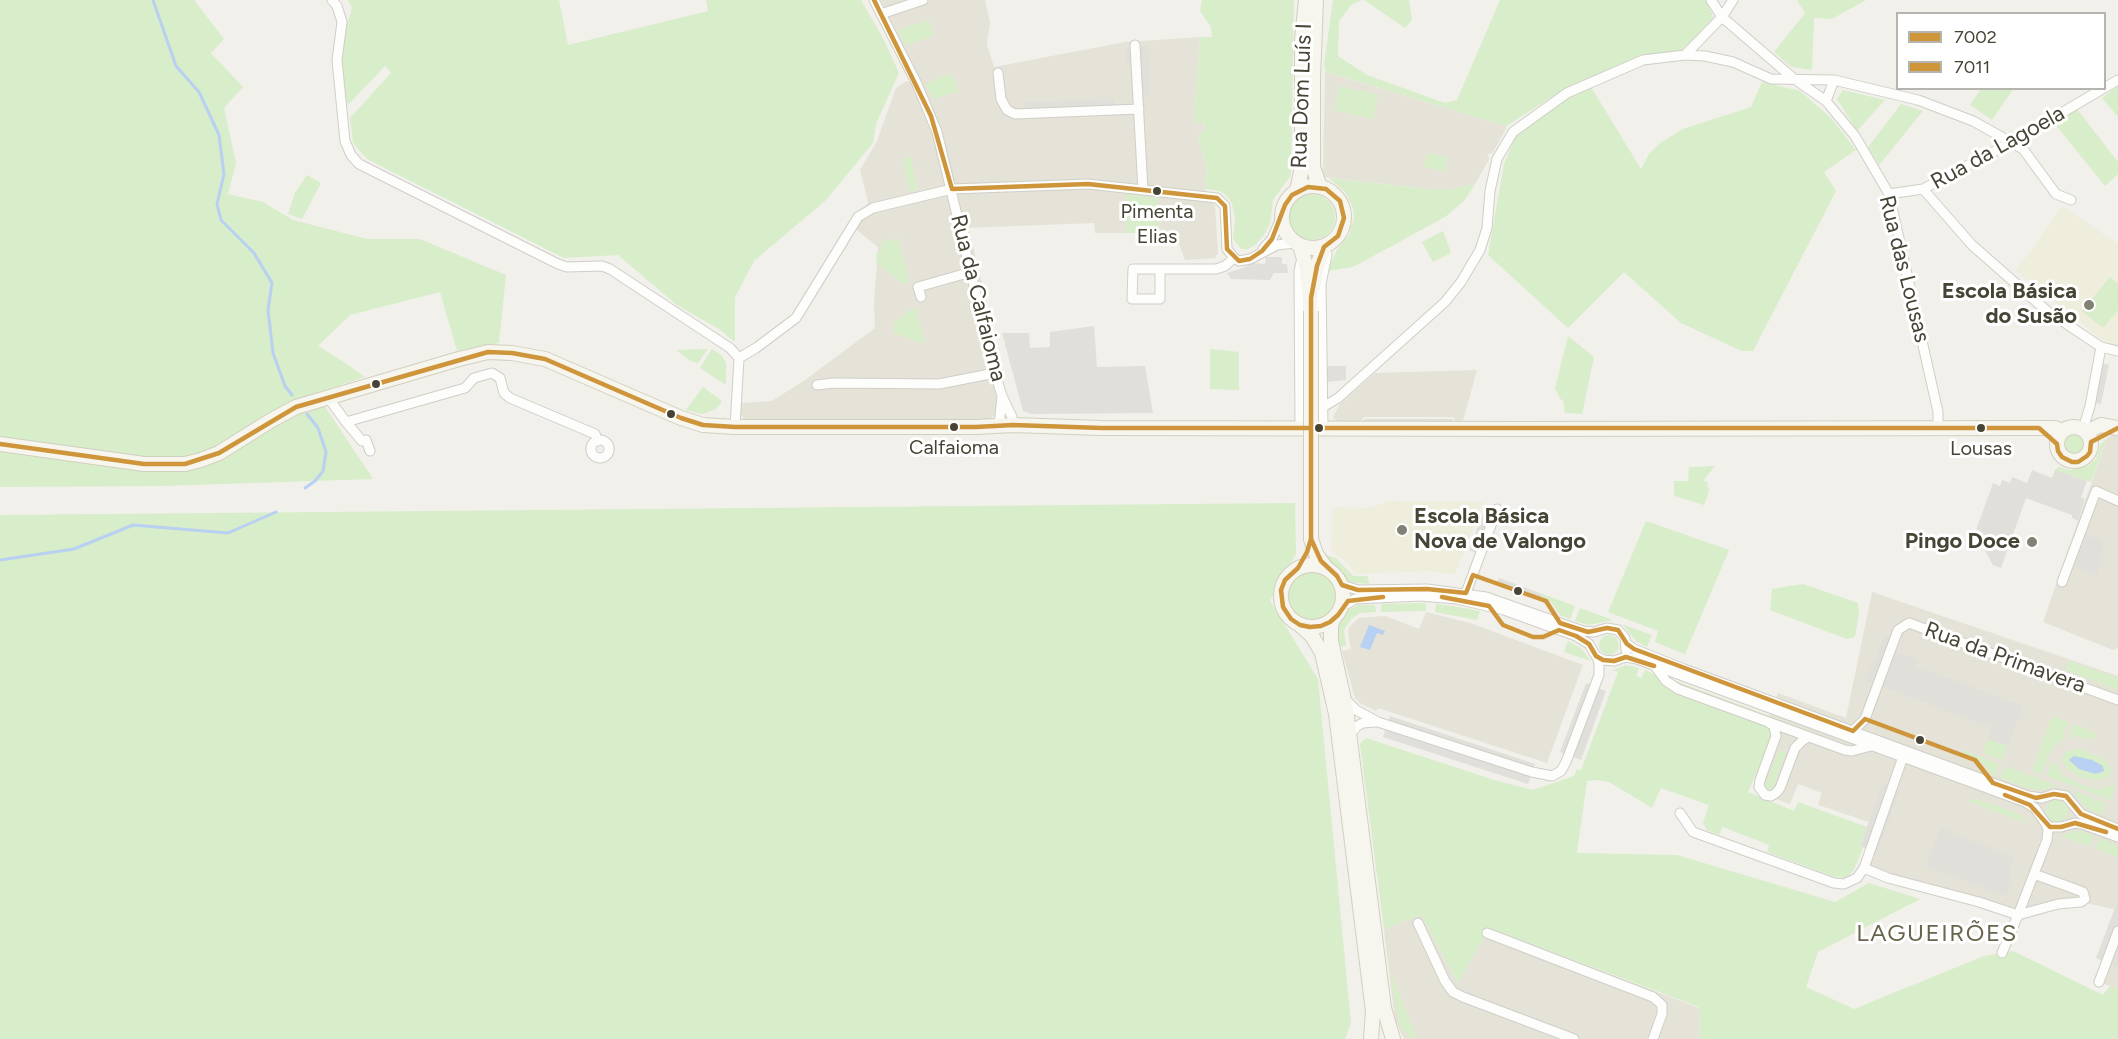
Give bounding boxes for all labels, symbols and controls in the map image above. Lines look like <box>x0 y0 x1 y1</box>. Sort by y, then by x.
legend <box>1896 12 2106 90</box>
street label: Rua Dom Luís I <box>1286 23 1318 169</box>
text: 7002 <box>1954 26 1997 48</box>
text: 7011 <box>1954 56 1990 78</box>
street label: Rua da Lagoela <box>1927 100 2069 196</box>
marker: Pimenta Elias <box>1151 185 1163 197</box>
street label: Rua das Lousas <box>1873 193 1935 345</box>
place label: Pimenta Elias <box>1120 200 1194 247</box>
street label: Rua da Calfaioma <box>944 212 1012 384</box>
place label: Escola Básica do Susão <box>1942 279 2077 330</box>
marker: Escola Básica do Susão <box>2082 298 2096 312</box>
unlabelled marker <box>370 378 382 390</box>
unlabelled marker <box>665 408 677 420</box>
marker: Calfaioma <box>948 421 960 433</box>
unlabelled marker <box>1313 422 1325 434</box>
marker: Lousas <box>1975 422 1987 434</box>
place label: Calfaioma <box>909 436 999 460</box>
place label: Lousas <box>1950 437 2012 461</box>
place label: Escola Básica Nova de Valongo <box>1414 504 1586 556</box>
marker: Escola Básica Nova de Valongo <box>1395 523 1409 537</box>
place label: Pingo Doce <box>1905 529 2020 555</box>
marker: Pingo Doce <box>2025 535 2039 549</box>
unlabelled marker <box>1512 585 1524 597</box>
street label: Rua da Primavera <box>1921 617 2089 699</box>
unlabelled marker <box>1914 734 1926 746</box>
district label: LAGUEIRÕES <box>1856 920 2018 948</box>

